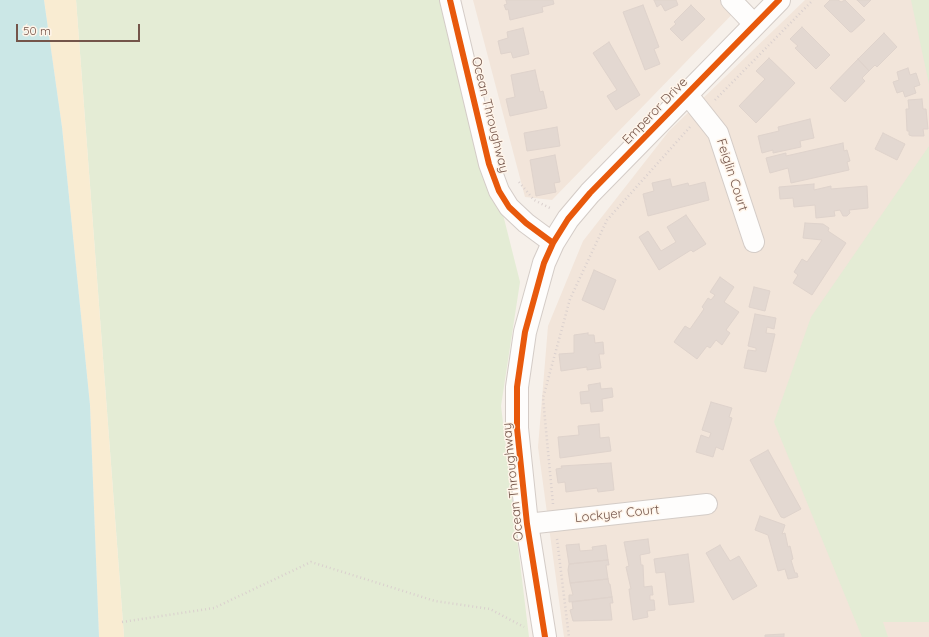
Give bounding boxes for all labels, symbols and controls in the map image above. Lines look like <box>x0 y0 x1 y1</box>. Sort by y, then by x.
scale bar <box>18 16 142 42</box>
text: 50 m <box>23 23 51 38</box>
street label: Ocean Throughway <box>468 55 512 175</box>
street label: Emperor Drive <box>619 74 691 148</box>
street label: Feiglin Court <box>713 137 751 213</box>
street label: Ocean Throughway <box>499 422 527 542</box>
street label: Lockyer Court <box>574 502 660 526</box>

